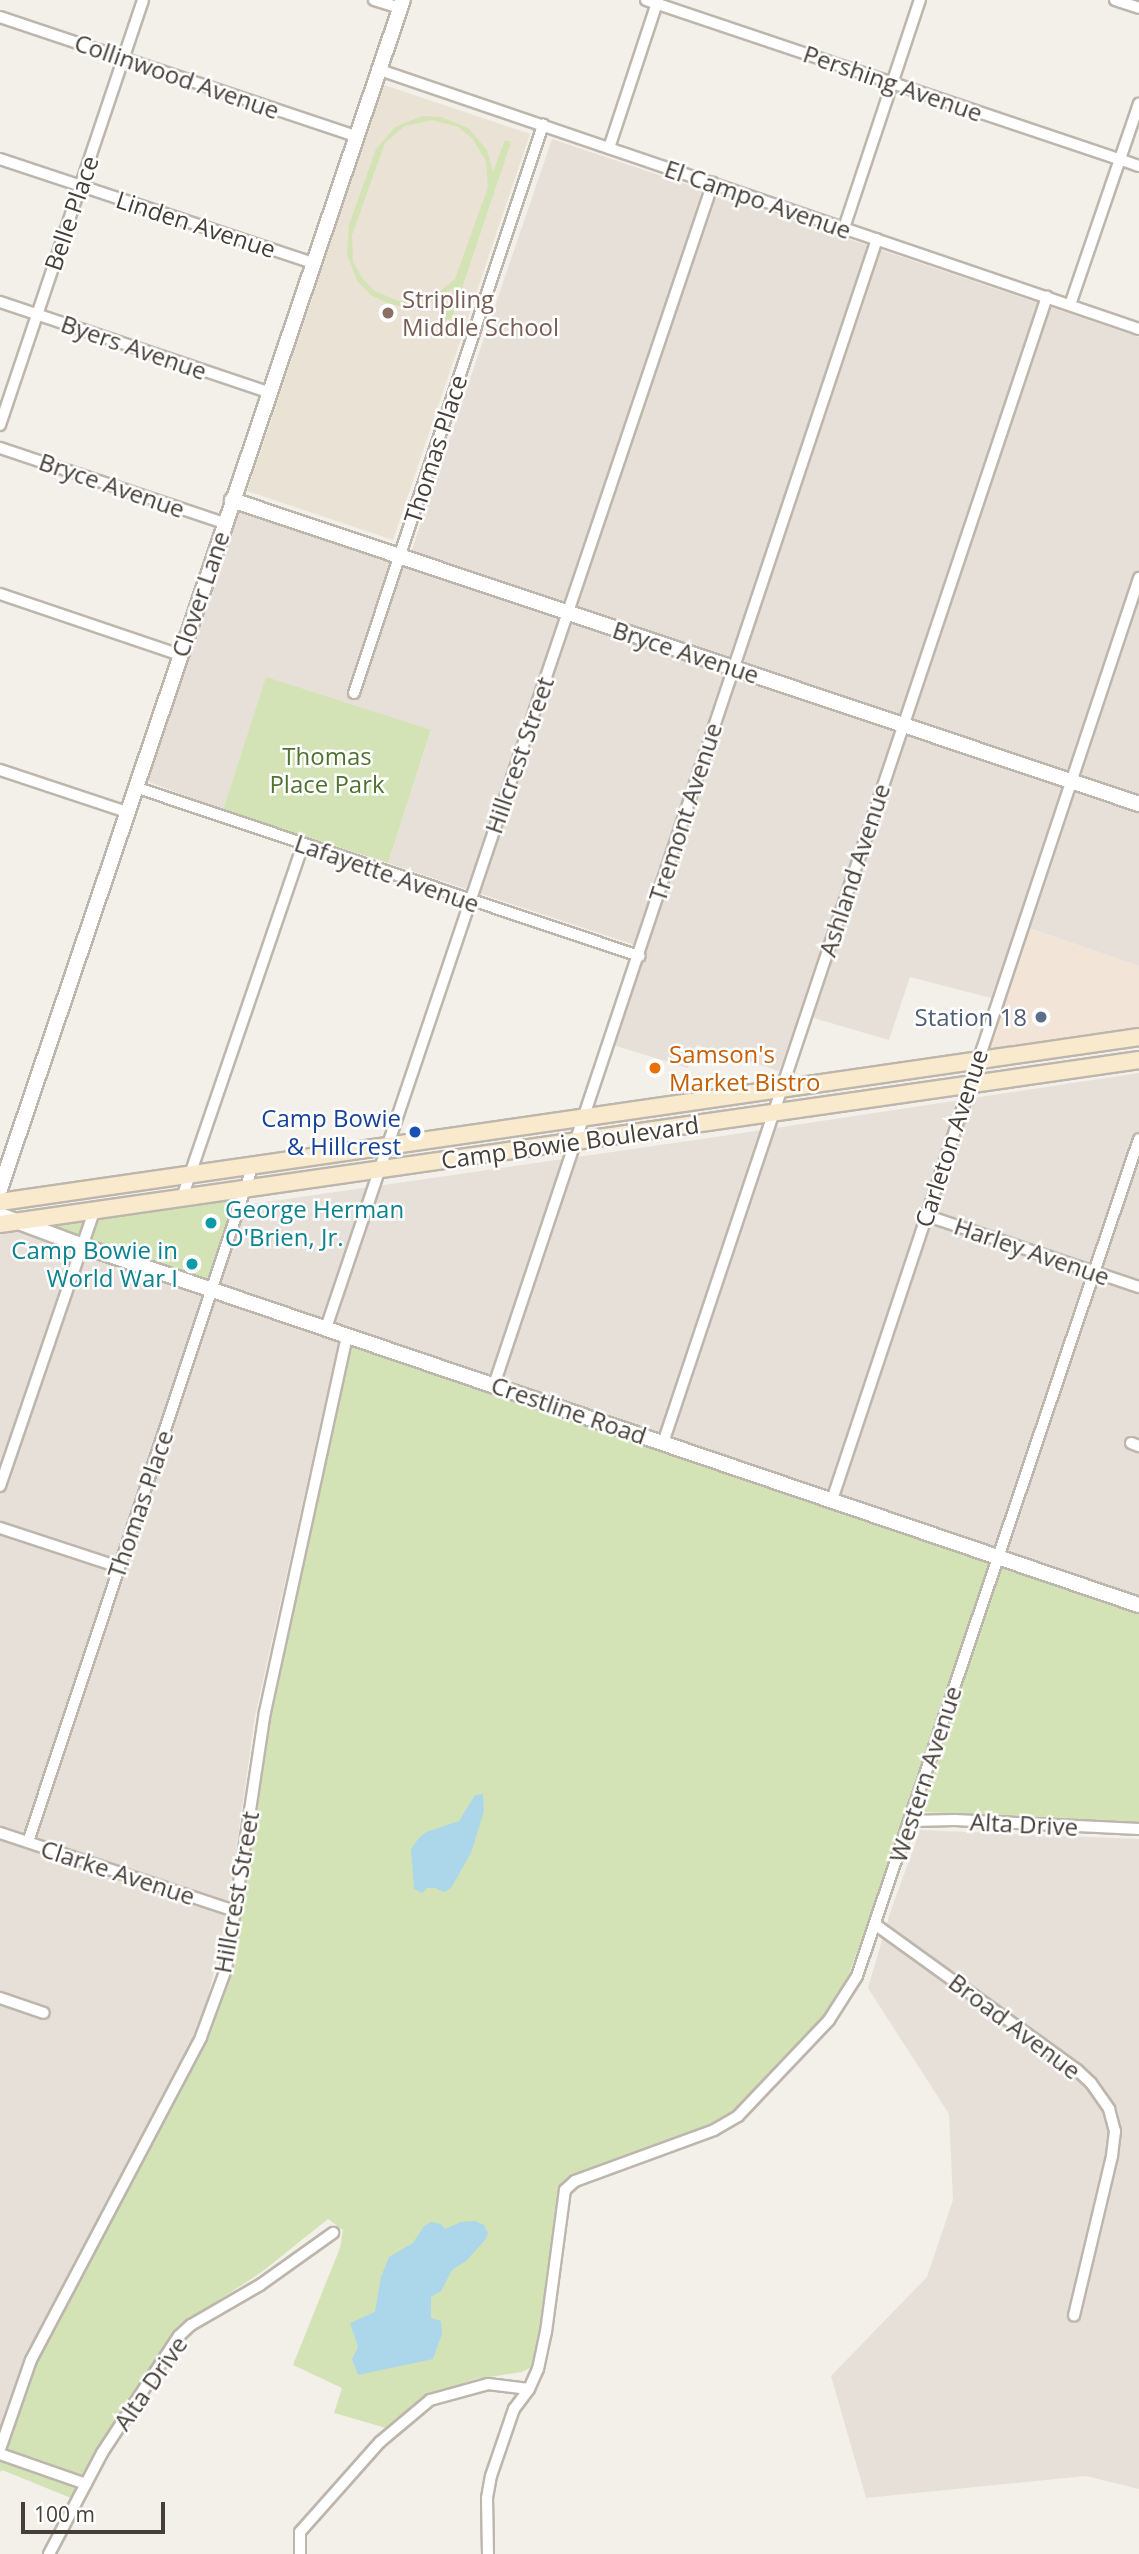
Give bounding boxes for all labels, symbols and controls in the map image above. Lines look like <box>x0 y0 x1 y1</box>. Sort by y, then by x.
street label: Collinwood Avenue <box>71 27 283 125</box>
street label: Pershing Avenue <box>800 39 986 127</box>
street label: Belle Place <box>38 152 104 274</box>
street label: El Campo Avenue <box>661 154 855 244</box>
street label: Linden Avenue <box>113 185 279 263</box>
place label: Stripling Middle School <box>402 285 559 341</box>
marker: Stripling Middle School <box>380 305 396 321</box>
street label: Byers Avenue <box>57 309 211 385</box>
street label: Thomas Place <box>397 371 473 527</box>
street label: Bryce Avenue <box>35 447 189 523</box>
street label: Clover Lane <box>165 527 235 661</box>
street label: Bryce Avenue <box>609 615 763 689</box>
street label: Hillcrest Street <box>479 673 559 837</box>
street label: Tremont Avenue <box>643 719 727 905</box>
park label: Thomas Place Park <box>269 742 385 798</box>
street label: Ashland Avenue <box>813 780 895 960</box>
street label: Lafayette Avenue <box>291 828 483 918</box>
place label: Station 18 <box>915 1003 1027 1031</box>
marker: Station 18 <box>1033 1009 1049 1025</box>
place label: Samson's Market Bistro <box>669 1040 820 1096</box>
street label: Carleton Avenue <box>909 1045 993 1231</box>
marker: Samson's Market Bistro <box>647 1060 663 1076</box>
place label: Camp Bowie & Hillcrest <box>261 1104 401 1160</box>
street label: Camp Bowie Boulevard <box>439 1110 701 1174</box>
marker: Camp Bowie & Hillcrest <box>407 1124 423 1140</box>
place label: George Herman O'Brien, Jr. <box>225 1195 404 1251</box>
street label: Harley Avenue <box>951 1211 1113 1291</box>
marker: George Herman O'Brien, Jr. <box>203 1215 219 1231</box>
place label: Camp Bowie in World War I <box>11 1236 178 1292</box>
marker: Camp Bowie in World War I <box>184 1256 200 1272</box>
street label: Crestline Road <box>488 1370 650 1450</box>
street label: Thomas Place <box>101 1426 179 1582</box>
street label: Western Avenue <box>883 1682 967 1866</box>
street label: Alta Drive <box>969 1807 1079 1841</box>
street label: Hillcrest Street <box>208 1809 264 1975</box>
street label: Clarke Avenue <box>37 1834 199 1910</box>
street label: Broad Avenue <box>943 1967 1087 2085</box>
street label: Alta Drive <box>107 2330 193 2436</box>
scale bar <box>24 2488 168 2532</box>
text: 100 m <box>34 2500 95 2528</box>

